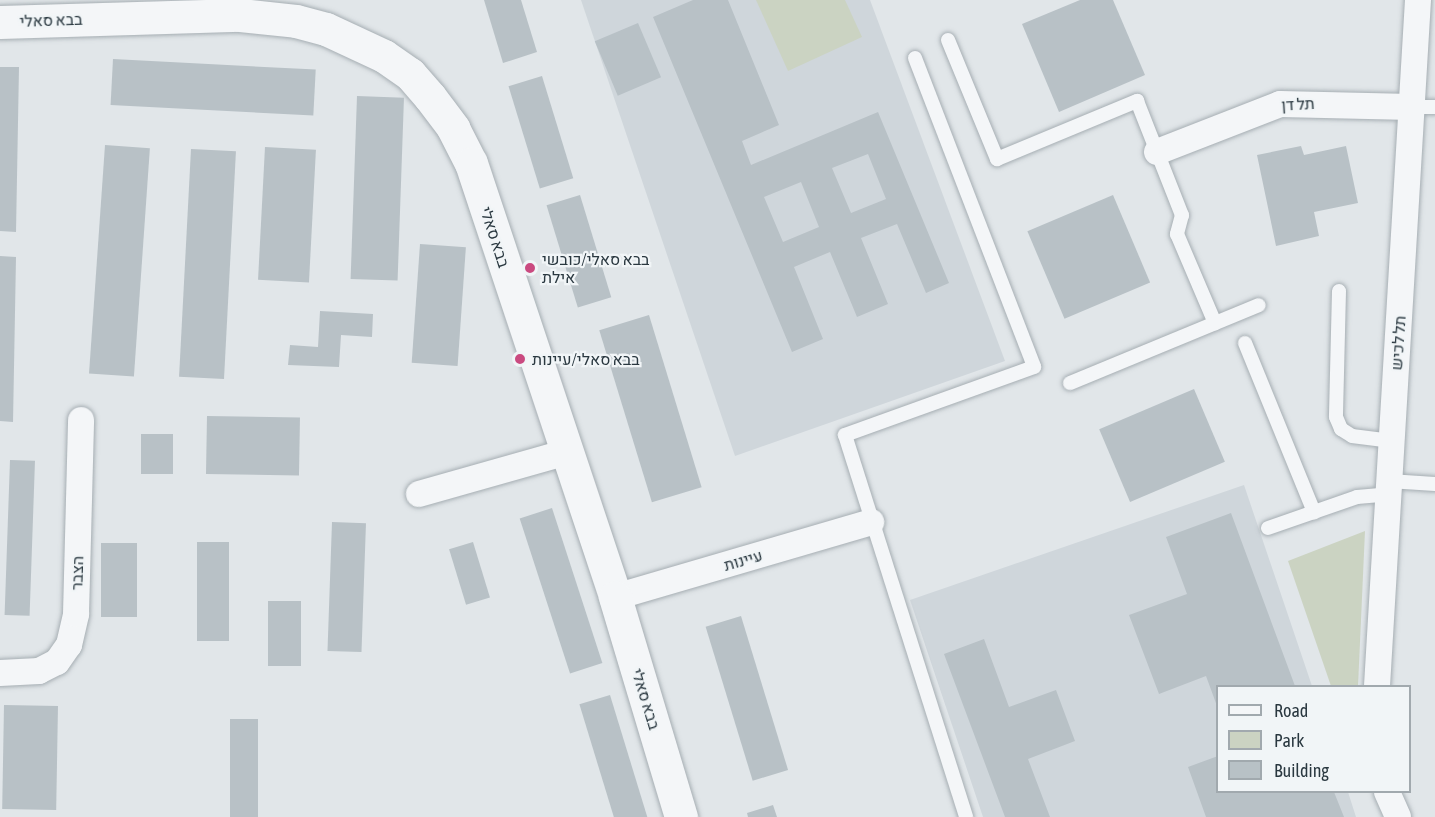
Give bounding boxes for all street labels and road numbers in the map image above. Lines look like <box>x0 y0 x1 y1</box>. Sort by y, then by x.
street label: בבא סאלי <box>19 9 83 31</box>
street label: תל דן <box>1281 94 1315 114</box>
street label: בבא סאלי <box>476 204 514 270</box>
street label: תל לכיש <box>1387 315 1409 371</box>
street label: עיינות <box>721 545 765 575</box>
street label: הצבר <box>67 555 87 591</box>
street label: בבא סאלי <box>628 666 664 732</box>

